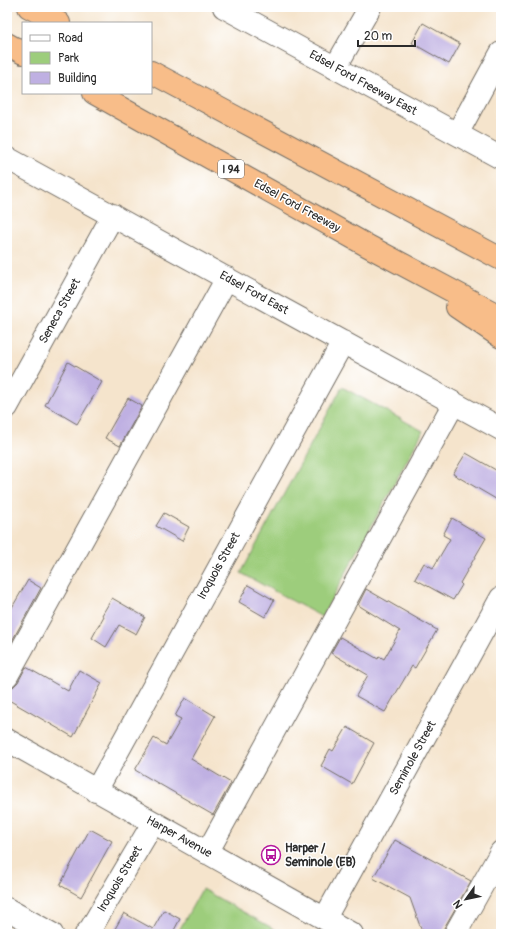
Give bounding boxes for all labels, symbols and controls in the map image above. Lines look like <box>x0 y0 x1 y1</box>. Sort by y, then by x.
legend <box>22 22 152 94</box>
scale bar <box>358 22 415 48</box>
text: 20 m <box>364 29 393 44</box>
text: Road <box>58 31 83 46</box>
street label: Edsel Ford Freeway East <box>306 47 420 119</box>
text: Park <box>58 51 79 66</box>
text: Building <box>58 71 97 86</box>
road number: I 94 <box>218 160 244 178</box>
street label: Edsel Ford Freeway <box>251 176 343 236</box>
street label: Edsel Ford East <box>217 268 291 318</box>
street label: Seneca Street <box>36 276 84 346</box>
street label: Iroquois Street <box>194 530 244 602</box>
street label: Seminole Street <box>386 718 440 798</box>
street label: Harper Avenue <box>144 813 215 861</box>
place label: Harper / Seminole (EB) <box>285 841 356 870</box>
street label: Iroquois Street <box>94 843 146 915</box>
bus stop icon: Harper / Seminole (EB) <box>260 844 282 866</box>
north arrow <box>446 879 486 919</box>
text: N <box>450 897 466 911</box>

